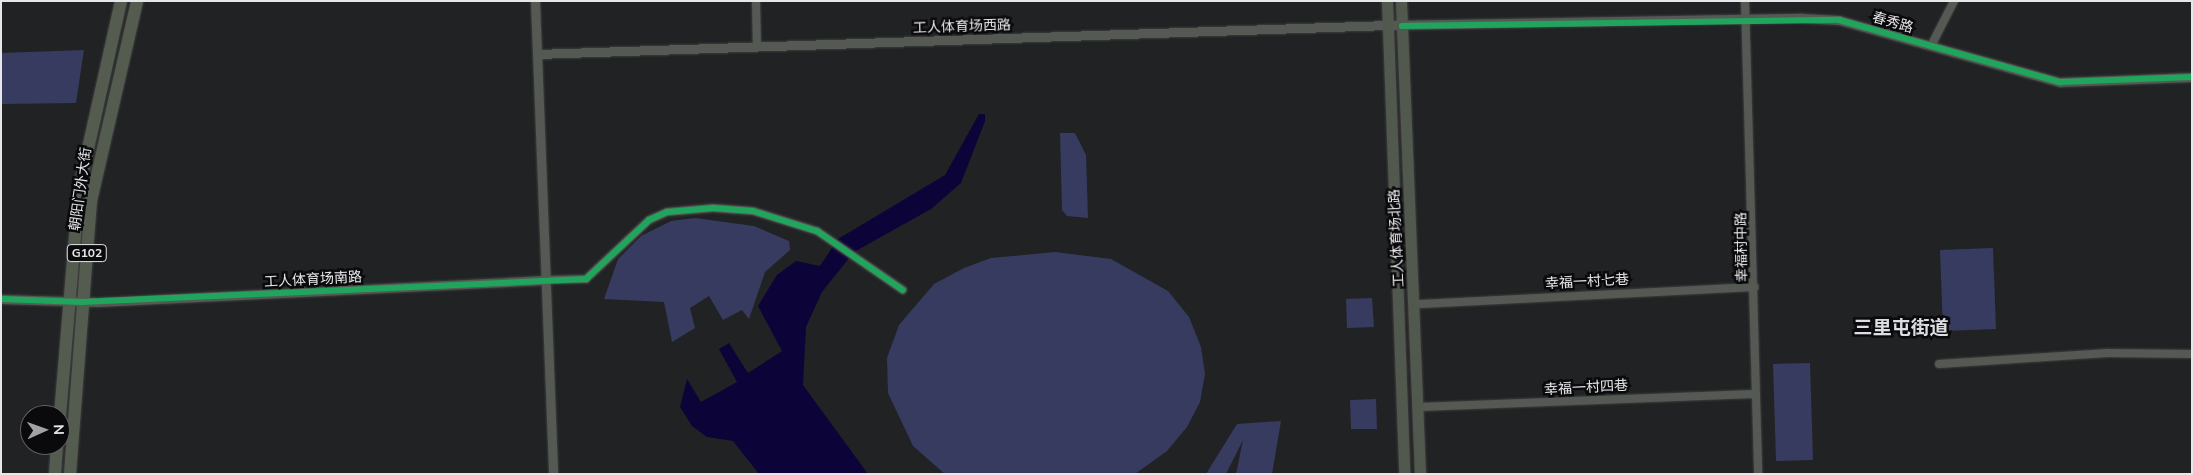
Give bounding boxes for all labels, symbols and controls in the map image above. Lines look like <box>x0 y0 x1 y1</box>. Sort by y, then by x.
street label: 春秀路 <box>1870 8 1916 36</box>
street label: 工人体育场西路 <box>913 16 1011 36</box>
street label: 朝阳门外大街 <box>66 146 94 232</box>
street label: 工人体育场北路 <box>1385 189 1407 287</box>
street label: 幸福村中路 <box>1732 212 1750 282</box>
road number: G102 <box>66 244 108 262</box>
street label: 工人体育场南路 <box>264 268 362 290</box>
street label: 幸福一村七巷 <box>1545 270 1629 292</box>
district label: 三里屯街道 <box>1854 317 1948 339</box>
street label: 幸福一村四巷 <box>1544 376 1628 398</box>
north arrow <box>20 405 70 455</box>
text: N <box>50 424 68 435</box>

